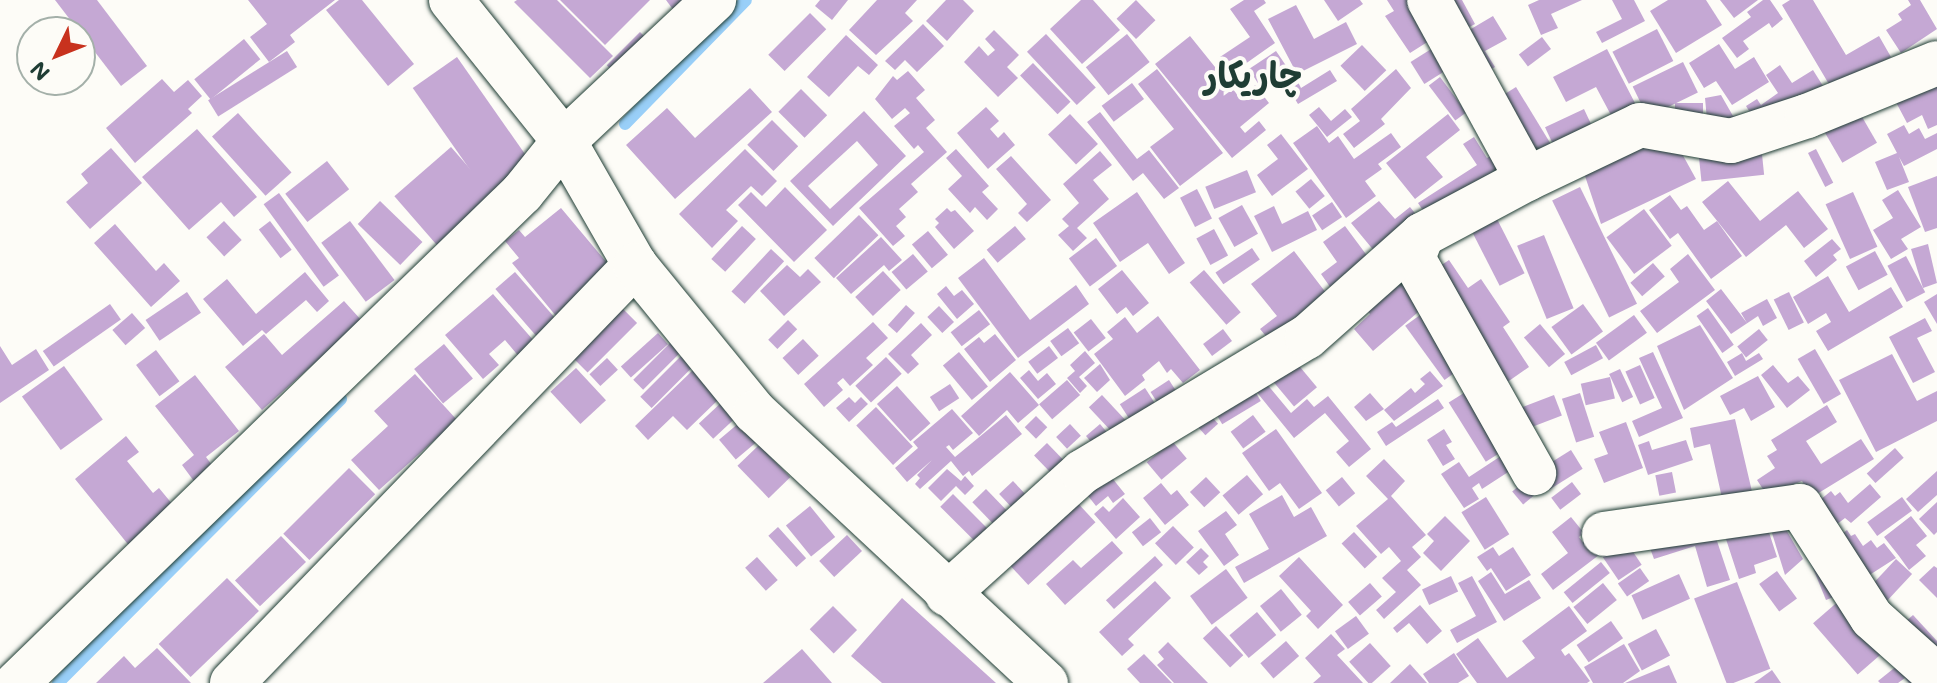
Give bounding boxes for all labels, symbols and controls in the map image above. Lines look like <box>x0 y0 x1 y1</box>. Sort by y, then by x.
north arrow <box>16 16 96 96</box>
district label: چاریکار <box>1204 52 1302 96</box>
text: N <box>23 55 56 87</box>

